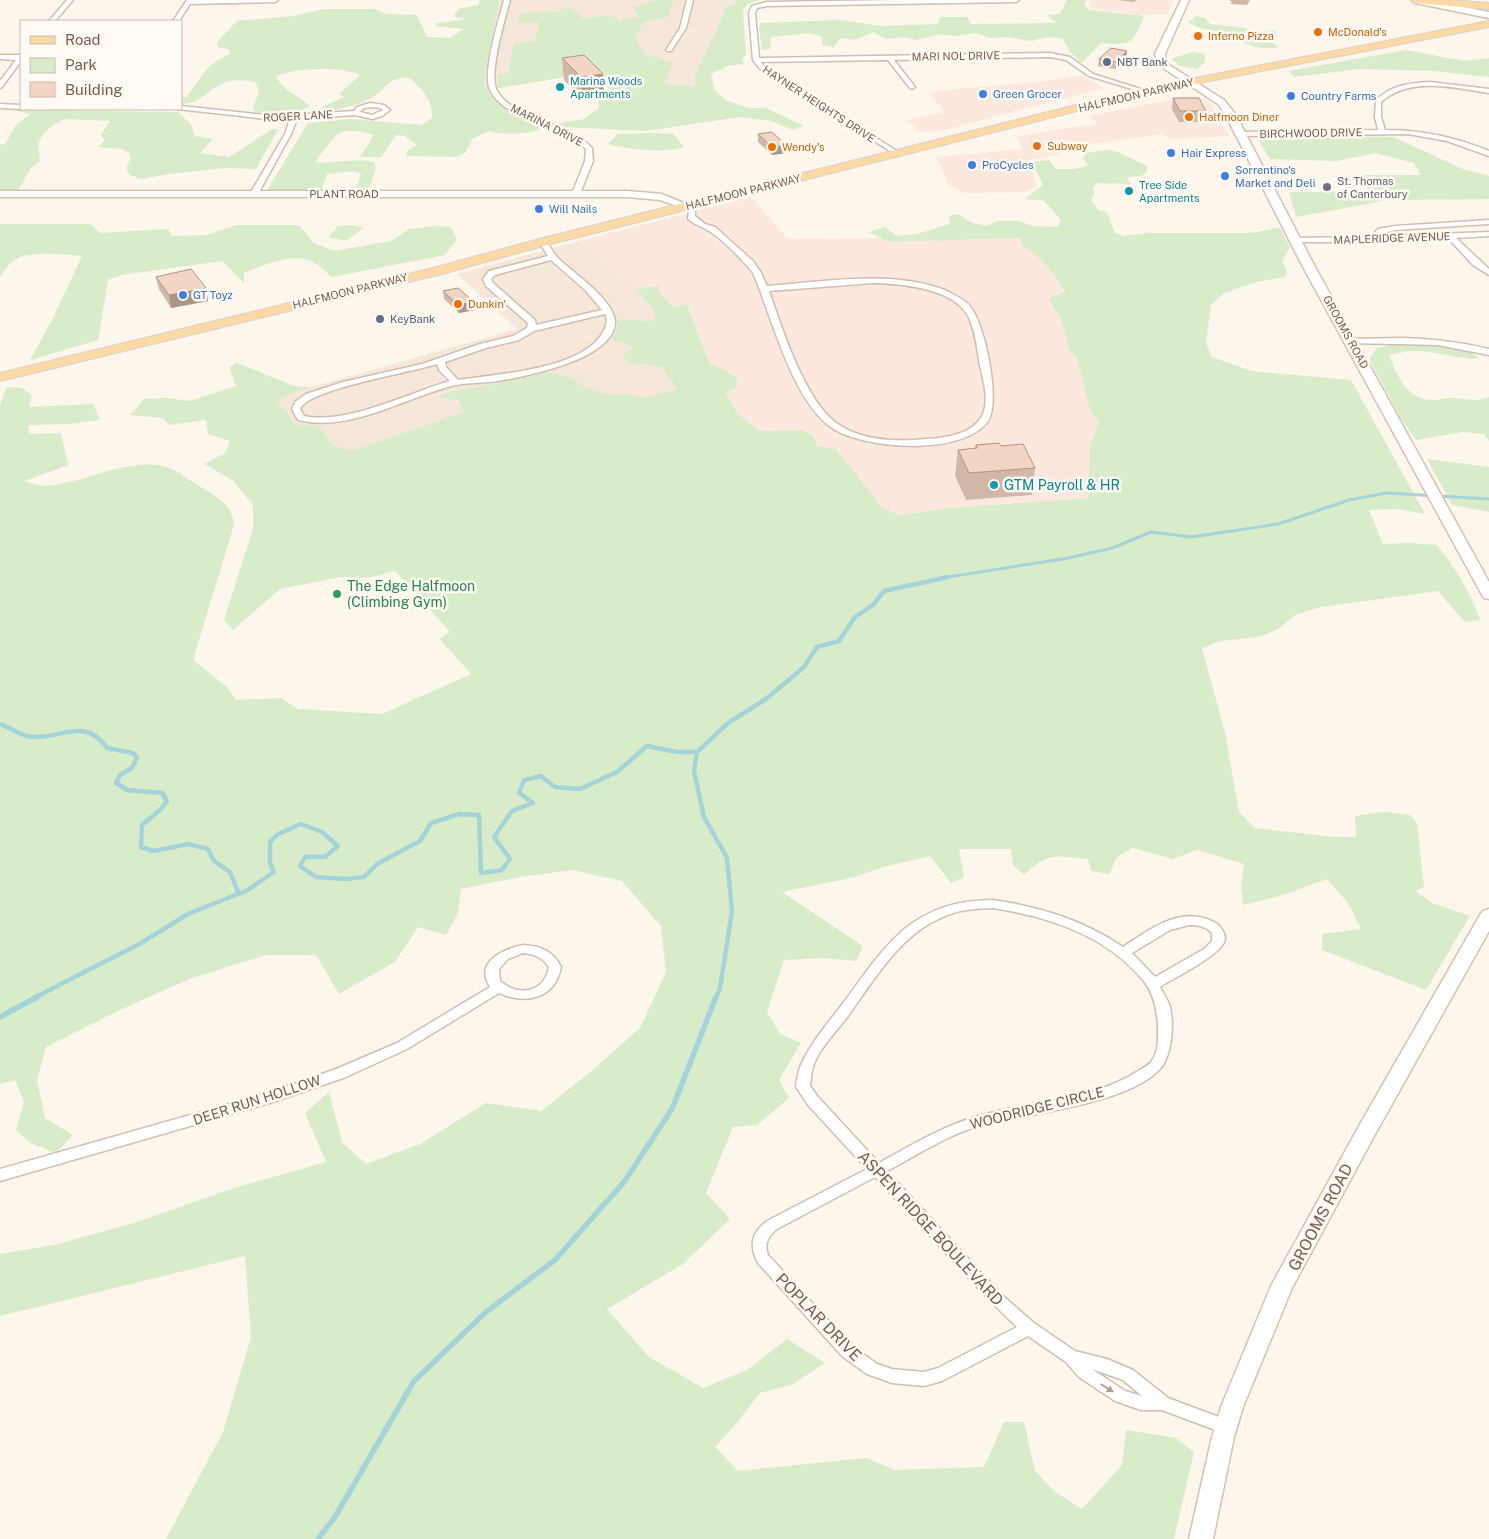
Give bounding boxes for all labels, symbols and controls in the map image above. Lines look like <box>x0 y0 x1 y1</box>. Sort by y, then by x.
legend <box>20 20 182 110</box>
marker: McDonald's <box>1312 26 1324 38</box>
place label: McDonald's <box>1328 26 1387 38</box>
marker: Inferno Pizza <box>1192 30 1204 42</box>
place label: Inferno Pizza <box>1208 30 1274 42</box>
text: Road <box>65 31 101 48</box>
street label: MARI NOL DRIVE <box>912 49 1001 63</box>
text: Park <box>65 56 97 73</box>
marker: NBT Bank <box>1101 56 1113 68</box>
place label: NBT Bank <box>1117 56 1168 68</box>
street label: HAYNER HEIGHTS DRIVE <box>761 63 877 145</box>
place label: Marina Woods Apartments <box>570 75 643 100</box>
street label: HALFMOON PARKWAY <box>1077 76 1195 114</box>
text: Building <box>65 81 123 98</box>
marker: Marina Woods Apartments <box>554 81 566 93</box>
marker: Green Grocer <box>977 88 989 100</box>
place label: Green Grocer <box>993 88 1062 100</box>
marker: Country Farms <box>1285 90 1297 102</box>
place label: Country Farms <box>1301 90 1377 102</box>
street label: MARINA DRIVE <box>509 102 585 148</box>
street label: ROGER LANE <box>263 108 333 124</box>
marker: Halfmoon Diner <box>1183 111 1195 123</box>
place label: Halfmoon Diner <box>1199 111 1279 123</box>
street label: BIRCHWOOD DRIVE <box>1259 126 1363 140</box>
marker: Subway <box>1031 140 1043 152</box>
place label: Subway <box>1047 140 1088 152</box>
marker: Wendy's <box>766 141 778 153</box>
place label: Wendy's <box>782 141 825 153</box>
marker: Hair Express <box>1165 147 1177 159</box>
place label: Hair Express <box>1181 147 1247 159</box>
marker: ProCycles <box>966 159 978 171</box>
place label: ProCycles <box>982 159 1034 171</box>
place label: Sorrentino's Market and Deli <box>1235 164 1315 189</box>
marker: Sorrentino's Market and Deli <box>1219 170 1231 182</box>
street label: HALFMOON PARKWAY <box>684 172 802 212</box>
place label: St. Thomas of Canterbury <box>1337 175 1408 200</box>
place label: Tree Side Apartments <box>1139 179 1200 204</box>
marker: St. Thomas of Canterbury <box>1321 181 1333 193</box>
marker: Tree Side Apartments <box>1123 185 1135 197</box>
street label: PLANT ROAD <box>309 188 379 200</box>
marker: Will Nails <box>533 203 545 215</box>
place label: Will Nails <box>549 203 598 215</box>
street label: MAPLERIDGE AVENUE <box>1333 230 1451 246</box>
street label: HALFMOON PARKWAY <box>291 271 409 311</box>
marker: GT Toyz <box>177 289 189 301</box>
place label: GT Toyz <box>193 289 233 301</box>
street label: GROOMS ROAD <box>1321 293 1371 371</box>
marker: Dunkin' <box>452 298 464 310</box>
place label: Dunkin' <box>468 298 506 310</box>
marker: KeyBank <box>374 313 386 325</box>
place label: KeyBank <box>390 313 435 325</box>
place label: GTM Payroll & HR <box>1004 477 1120 493</box>
marker: GTM Payroll & HR <box>988 479 1000 491</box>
place label: The Edge Halfmoon (Climbing Gym) <box>347 578 475 610</box>
marker: The Edge Halfmoon (Climbing Gym) <box>331 588 343 600</box>
street label: DEER RUN HOLLOW <box>191 1072 324 1128</box>
street label: WOODRIDGE CIRCLE <box>968 1084 1106 1132</box>
street label: ASPEN RIDGE BOULEVARD <box>854 1147 1007 1310</box>
street label: GROOMS ROAD <box>1284 1160 1357 1274</box>
street label: POPLAR DRIVE <box>772 1269 865 1365</box>
one-way arrow <box>1101 1383 1114 1393</box>

